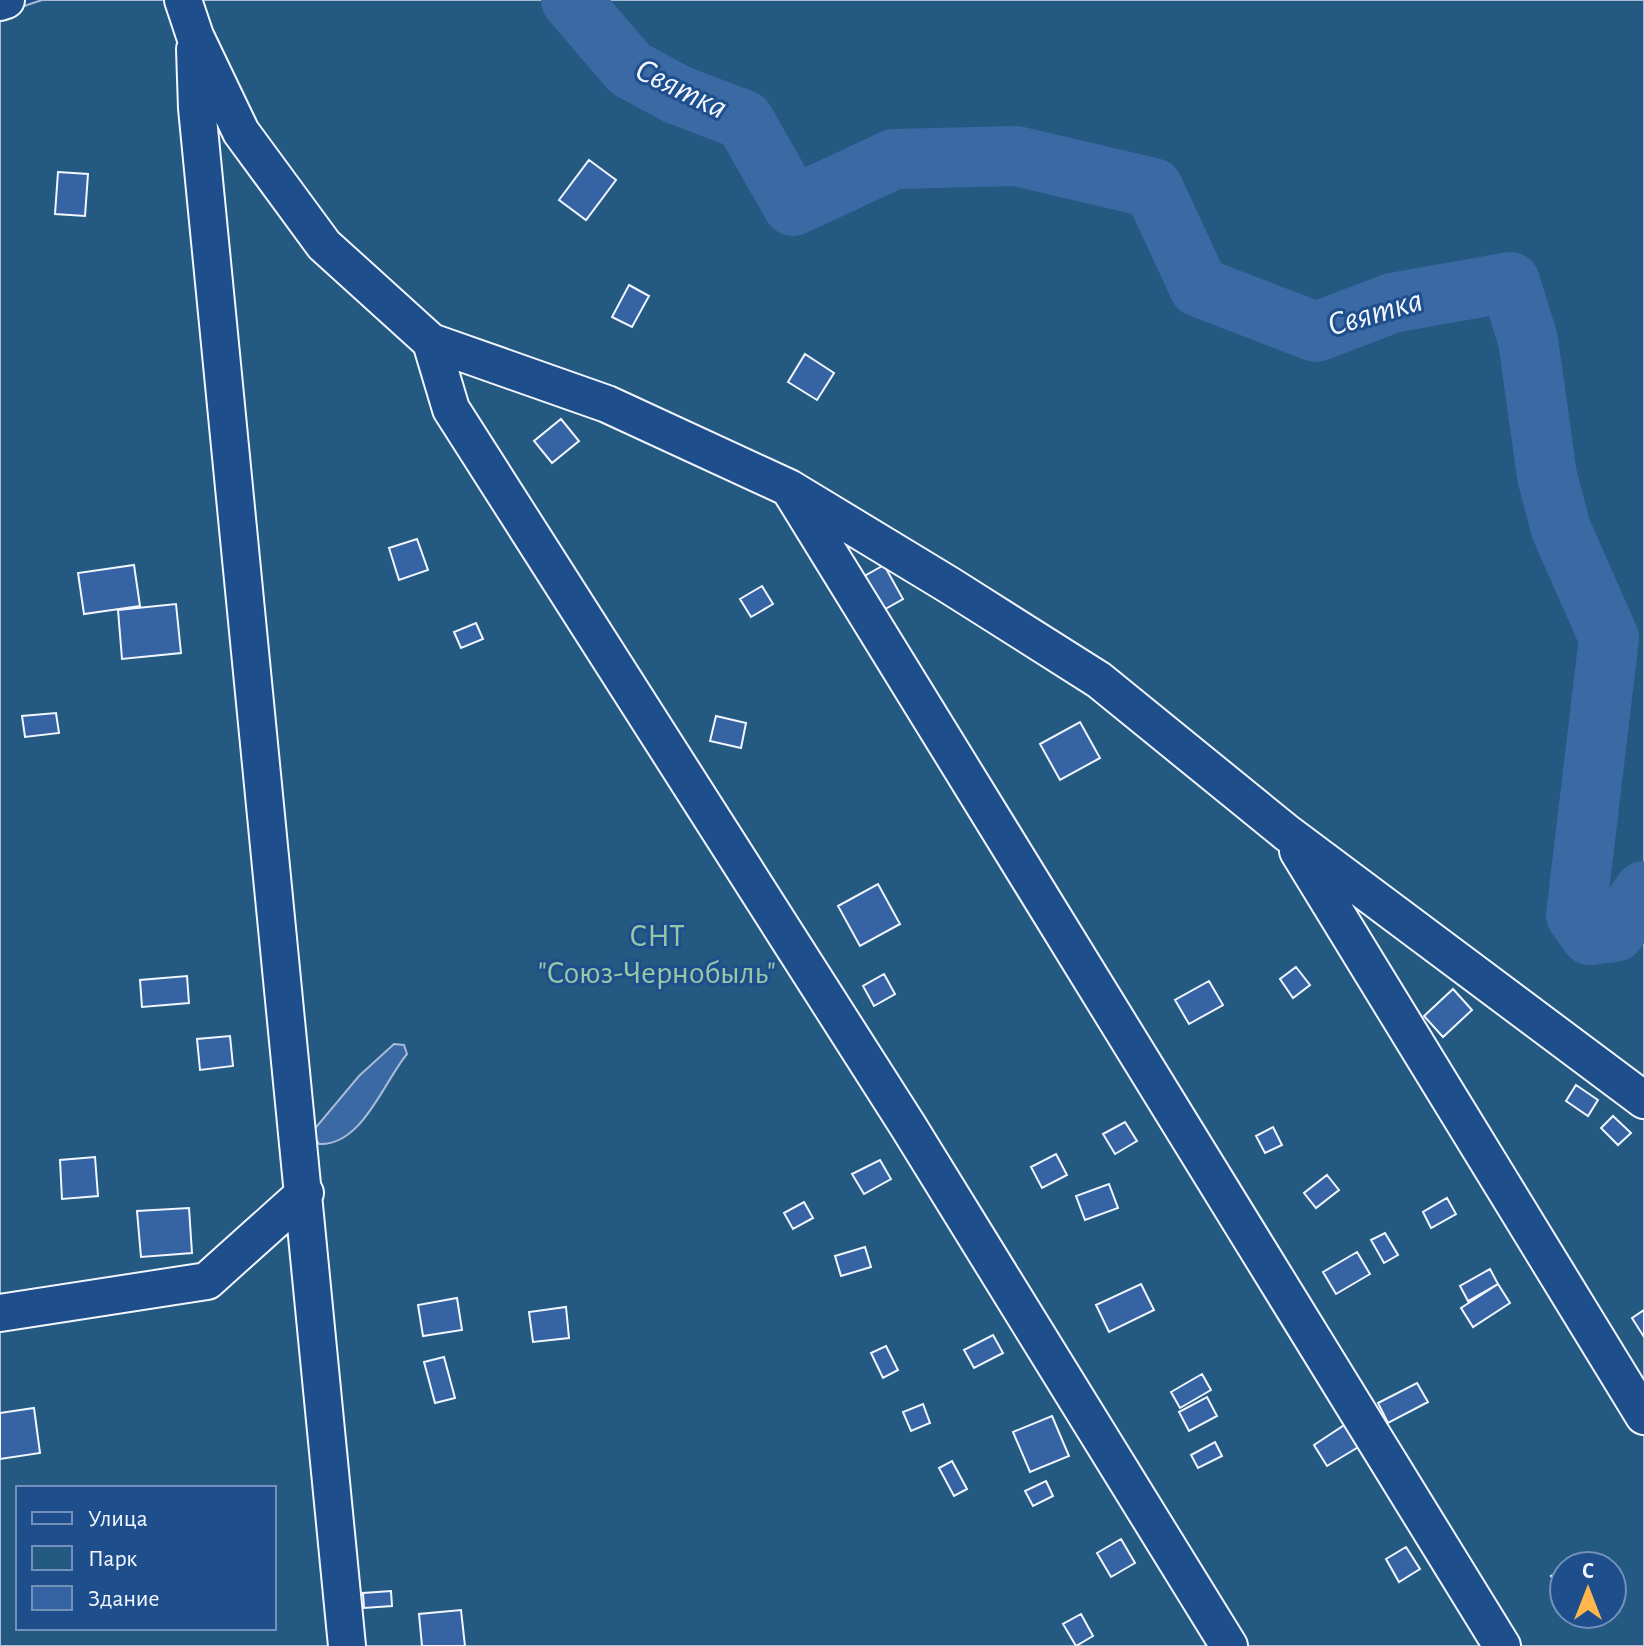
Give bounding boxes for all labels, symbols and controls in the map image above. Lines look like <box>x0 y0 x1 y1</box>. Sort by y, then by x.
water label: Святка <box>630 52 732 126</box>
water label: Святка <box>1323 283 1427 343</box>
park label: СНТ "Союз-Чернобыль" <box>538 920 776 989</box>
legend <box>16 1486 276 1630</box>
text: Улица <box>88 1507 148 1531</box>
text: Парк <box>88 1547 137 1571</box>
north arrow <box>1548 1550 1628 1630</box>
text: С <box>1582 1560 1594 1582</box>
text: Здание <box>88 1587 159 1611</box>

